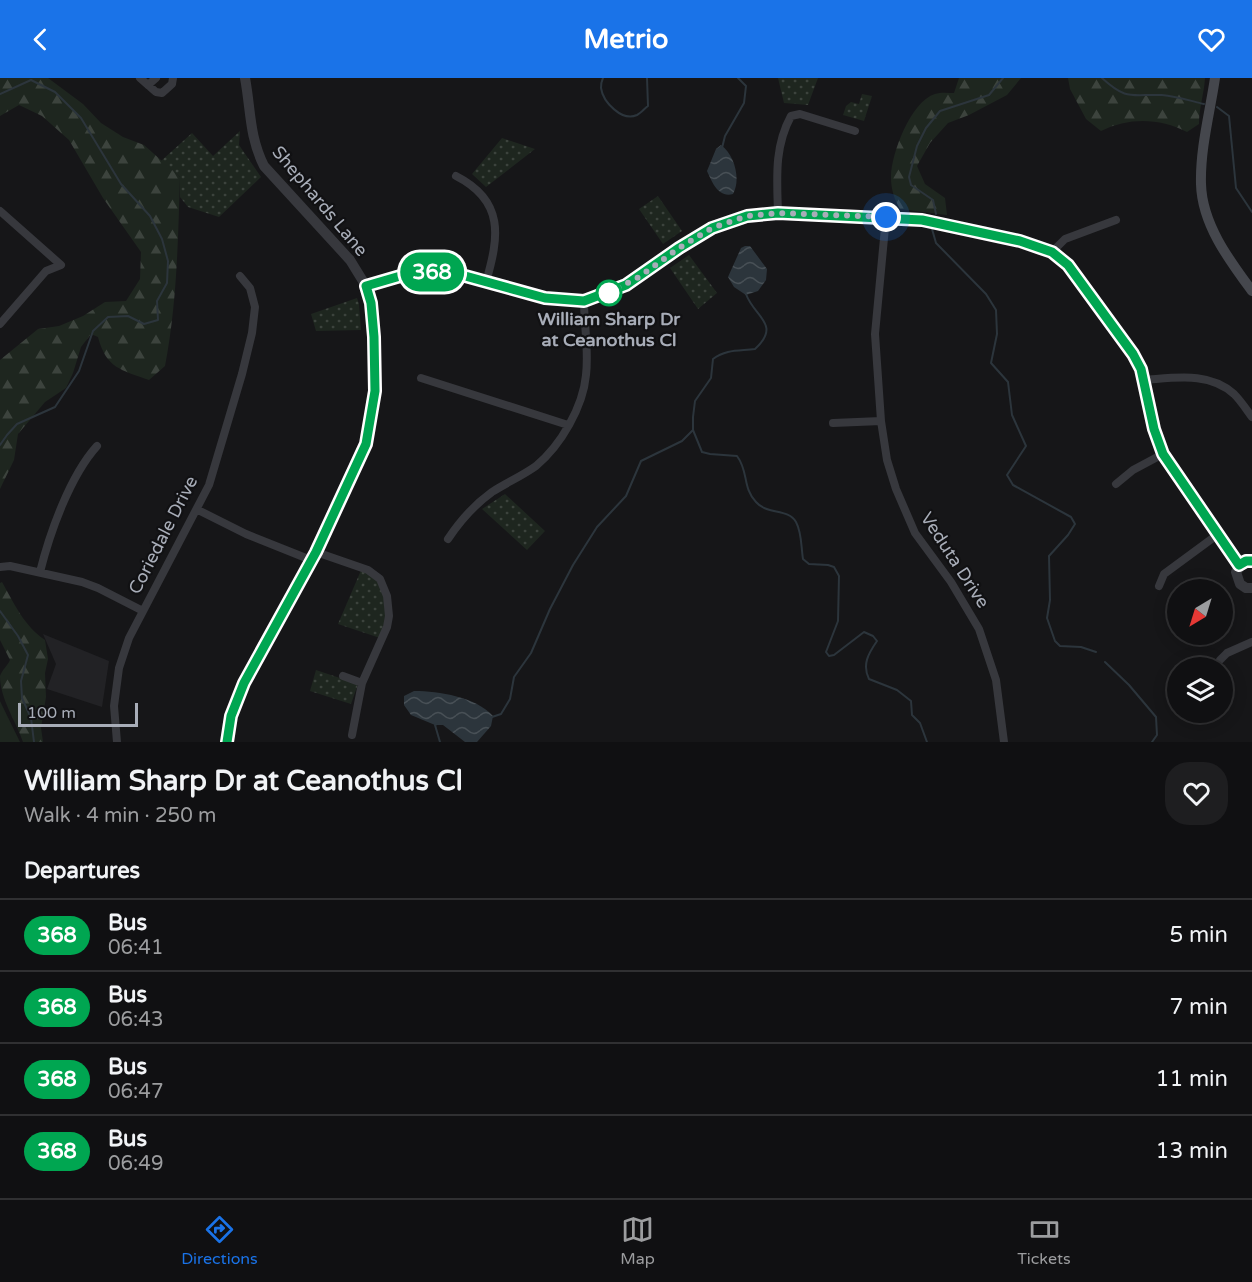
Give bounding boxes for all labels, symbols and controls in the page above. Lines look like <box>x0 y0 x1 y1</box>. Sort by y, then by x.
icon: back <box>24 23 57 56</box>
text: Metrio <box>584 23 668 56</box>
icon: heart <box>1195 23 1228 56</box>
street label: Shephards Lane <box>267 141 373 261</box>
your location <box>871 202 901 232</box>
line badge: 368 <box>398 252 466 292</box>
text: 368 <box>412 260 452 285</box>
marker: William Sharp Dr at Ceanothus Cl <box>596 280 622 306</box>
place label: William Sharp Dr at Ceanothus Cl <box>538 308 681 351</box>
street label: Coriedale Drive <box>124 472 202 598</box>
street label: Veduta Drive <box>916 508 994 612</box>
north arrow <box>1167 579 1233 645</box>
map controls <box>1167 579 1233 723</box>
button: layers <box>1167 657 1233 723</box>
scale bar <box>18 700 138 728</box>
text: 100 m <box>27 703 76 723</box>
button: heart <box>1165 762 1228 825</box>
text: William Sharp Dr at Ceanothus Cl <box>24 764 463 798</box>
text: Walk · 4 min · 250 m <box>24 804 216 828</box>
text: Departures <box>24 858 140 884</box>
text: Bus <box>108 910 147 936</box>
text: 5 min <box>1169 922 1228 948</box>
text: 368 <box>37 923 77 948</box>
text: 06:41 <box>108 936 163 960</box>
text: Bus <box>108 982 147 1008</box>
text: 7 min <box>1169 994 1228 1020</box>
text: 368 <box>37 995 77 1020</box>
text: 06:43 <box>108 1008 163 1032</box>
text: Bus <box>108 1054 147 1080</box>
text: 11 min <box>1156 1066 1228 1092</box>
text: 368 <box>37 1067 77 1092</box>
text: 06:47 <box>108 1080 163 1104</box>
text: Bus <box>108 1126 147 1152</box>
text: 13 min <box>1156 1138 1228 1164</box>
text: 368 <box>37 1139 77 1164</box>
text: 06:49 <box>108 1152 163 1176</box>
tab: Directions <box>181 1213 258 1269</box>
tab: Map <box>620 1213 655 1269</box>
tab: Tickets <box>1017 1213 1071 1269</box>

